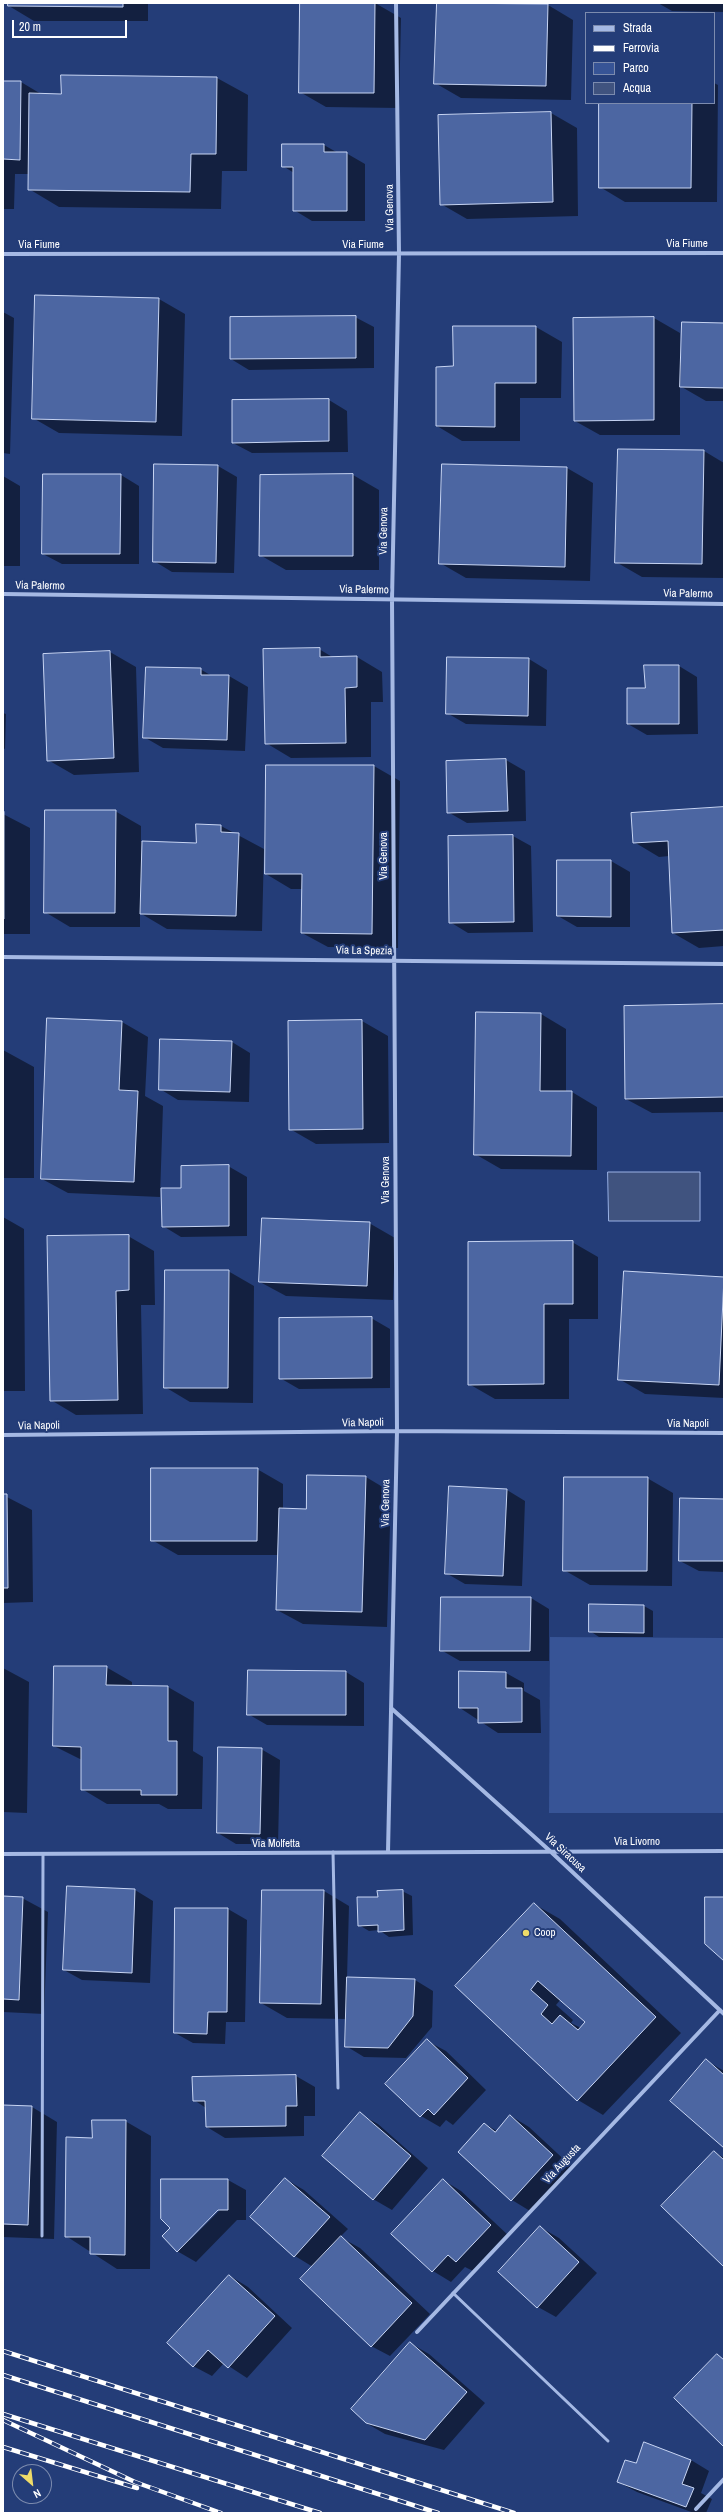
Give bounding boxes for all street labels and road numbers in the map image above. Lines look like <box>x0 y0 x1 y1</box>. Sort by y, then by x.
street label: Via Genova <box>383 184 397 232</box>
street label: Via Fiume <box>666 237 708 251</box>
street label: Via Fiume <box>18 238 60 252</box>
street label: Via Fiume <box>342 238 384 252</box>
street label: Via Genova <box>377 507 391 555</box>
street label: Via Palermo <box>15 579 65 593</box>
street label: Via Palermo <box>339 583 389 597</box>
street label: Via Palermo <box>663 587 713 601</box>
street label: Via Genova <box>377 832 391 880</box>
street label: Via La Spezia <box>336 944 392 958</box>
street label: Via Genova <box>379 1156 393 1204</box>
street label: Via Napoli <box>342 1416 384 1430</box>
street label: Via Napoli <box>667 1417 709 1431</box>
street label: Via Napoli <box>18 1419 60 1433</box>
street label: Via Genova <box>379 1479 393 1527</box>
street label: Via Siracusa <box>542 1831 588 1875</box>
street label: Via Livorno <box>614 1835 660 1849</box>
street label: Via Molfetta <box>252 1837 300 1851</box>
street label: Via Augusta <box>540 2142 584 2186</box>

